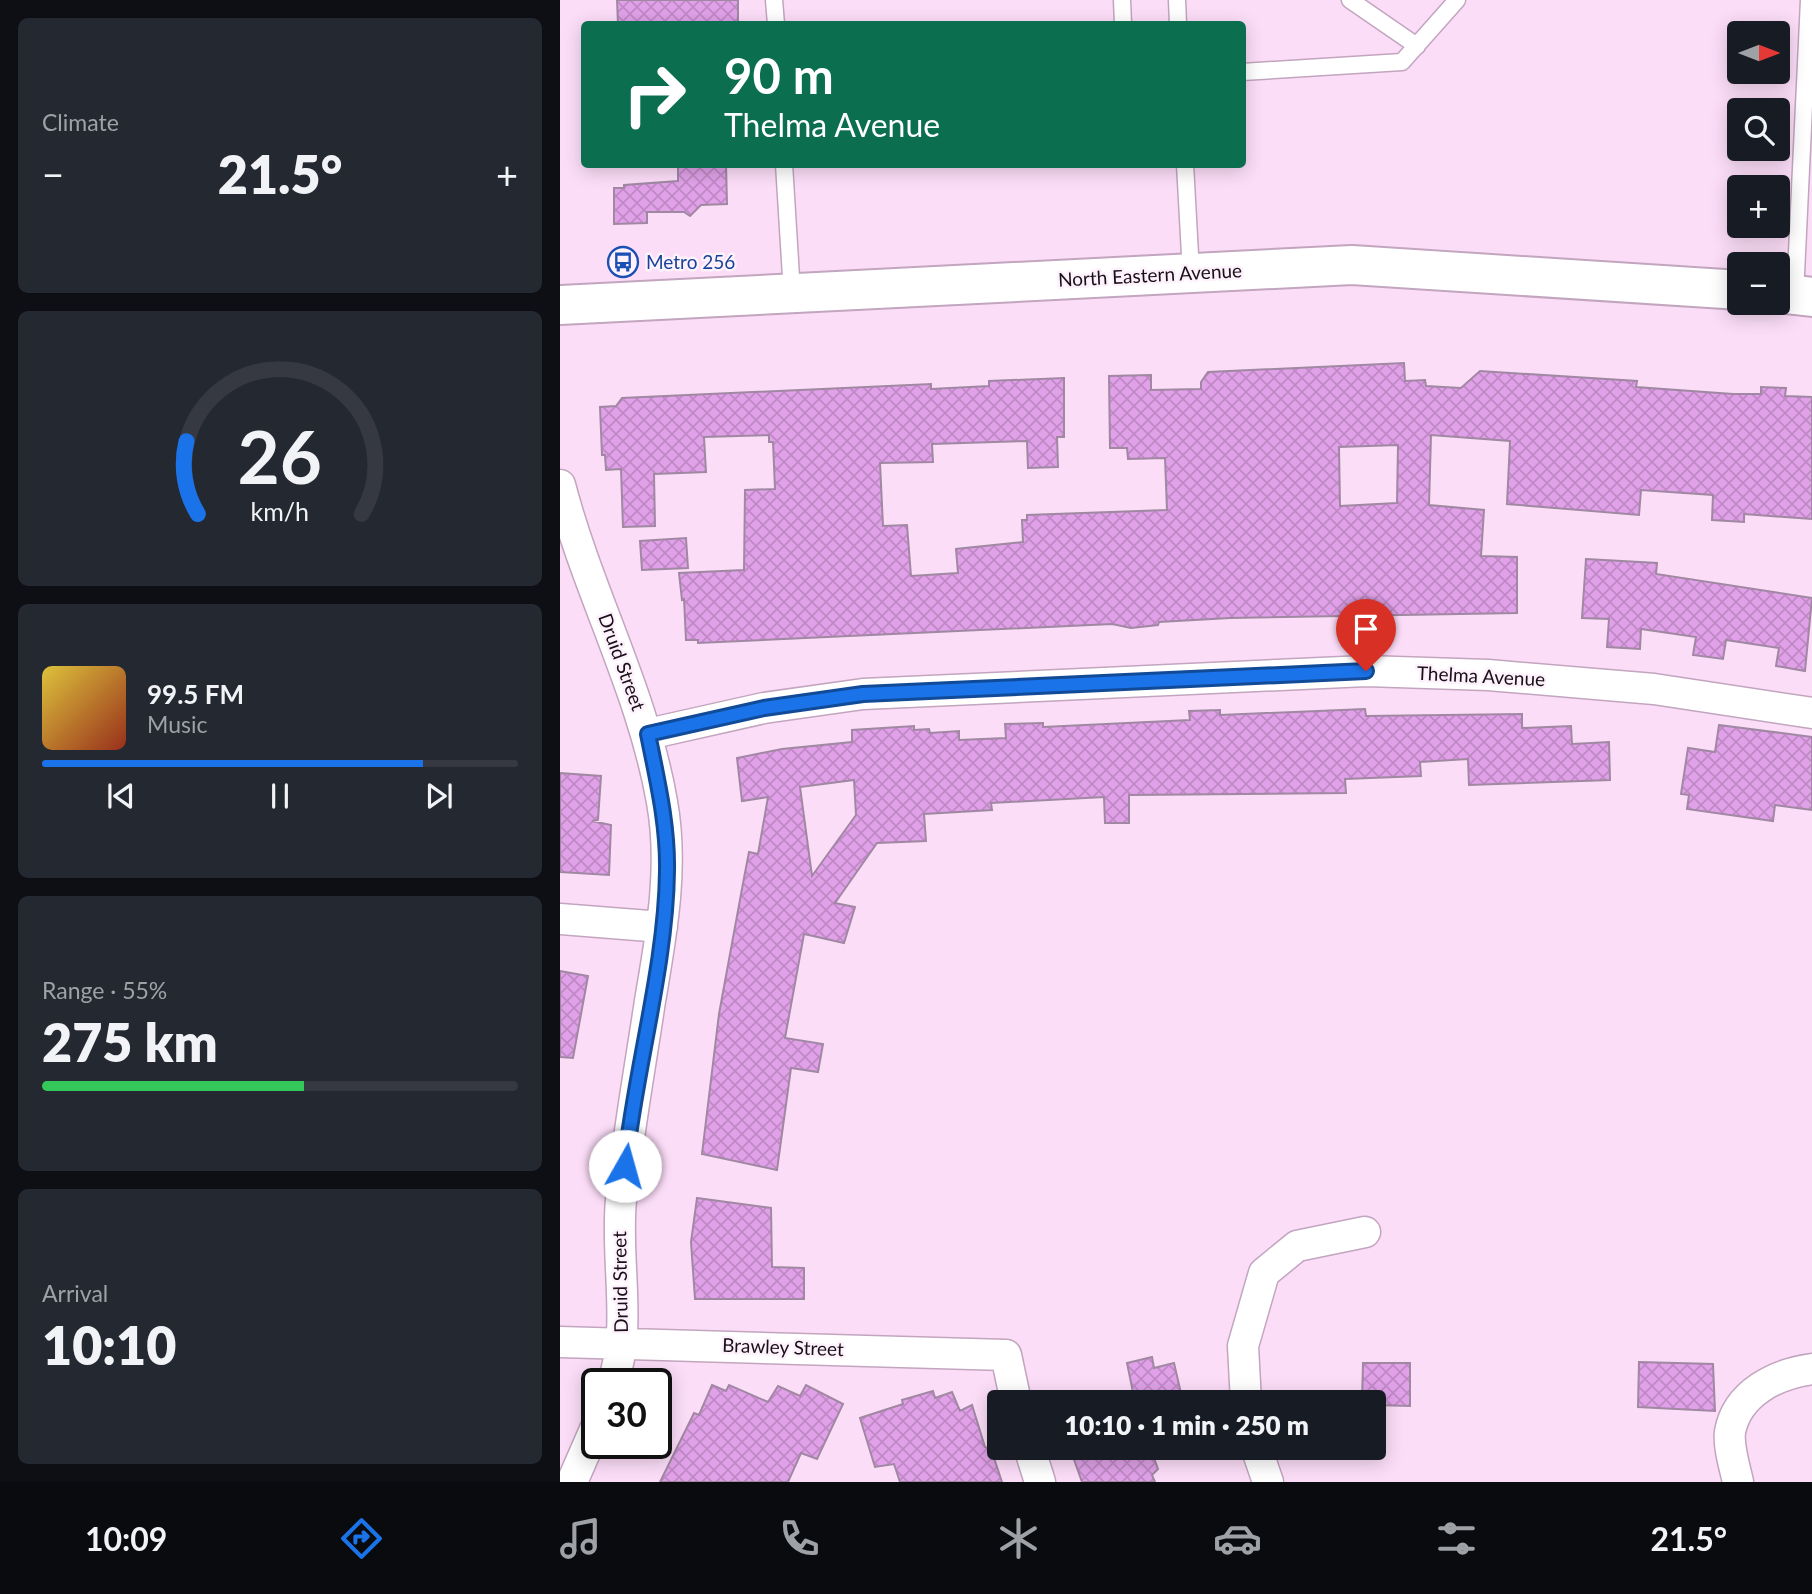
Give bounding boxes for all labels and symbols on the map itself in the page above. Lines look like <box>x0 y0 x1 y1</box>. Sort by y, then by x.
north arrow <box>1727 21 1790 84</box>
bus stop icon: Metro 256 <box>606 245 640 279</box>
place label: Metro 256 <box>646 250 735 273</box>
street label: North Eastern Avenue <box>1057 258 1243 291</box>
pin <box>1336 599 1396 671</box>
street label: Druid Street <box>594 610 651 714</box>
street label: Thelma Avenue <box>1416 661 1546 690</box>
position arrow <box>588 1129 662 1203</box>
street label: Druid Street <box>607 1231 632 1333</box>
street label: Brawley Street <box>722 1333 844 1360</box>
speed limit sign: 30 <box>581 1368 672 1459</box>

